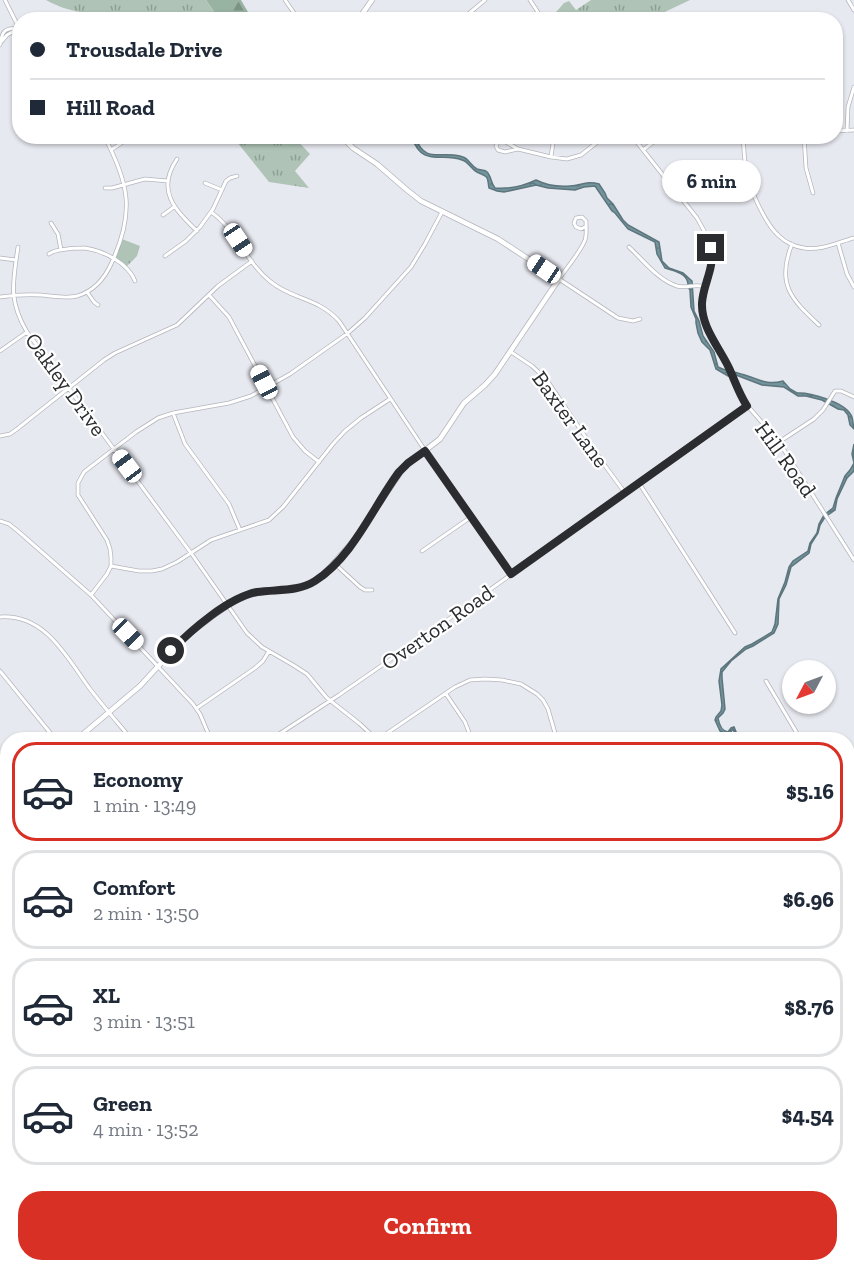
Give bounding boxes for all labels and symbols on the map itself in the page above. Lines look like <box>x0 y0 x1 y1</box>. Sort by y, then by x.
callout: 6 min <box>662 161 760 203</box>
car <box>220 220 256 260</box>
route end <box>697 234 724 261</box>
car <box>524 251 564 287</box>
street label: Oakley Drive <box>19 327 112 441</box>
car <box>248 362 280 402</box>
street label: Baxter Lane <box>526 366 615 473</box>
street label: Hill Road <box>749 416 822 502</box>
car <box>109 446 145 486</box>
street label: Overton Road <box>376 579 499 676</box>
car <box>109 615 147 653</box>
route start <box>157 637 184 664</box>
north arrow <box>782 660 836 714</box>

